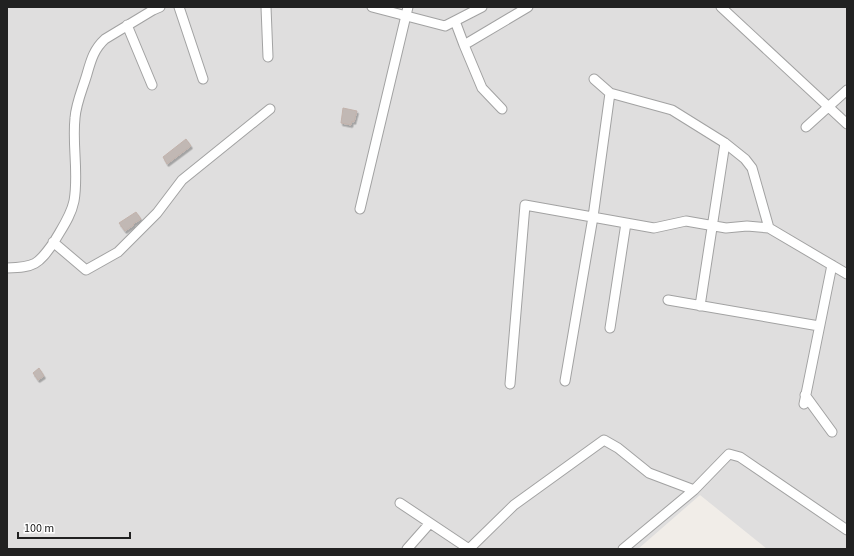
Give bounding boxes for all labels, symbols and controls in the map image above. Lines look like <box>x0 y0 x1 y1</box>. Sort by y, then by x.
scale bar <box>18 514 130 540</box>
text: 100 m <box>24 520 54 537</box>

